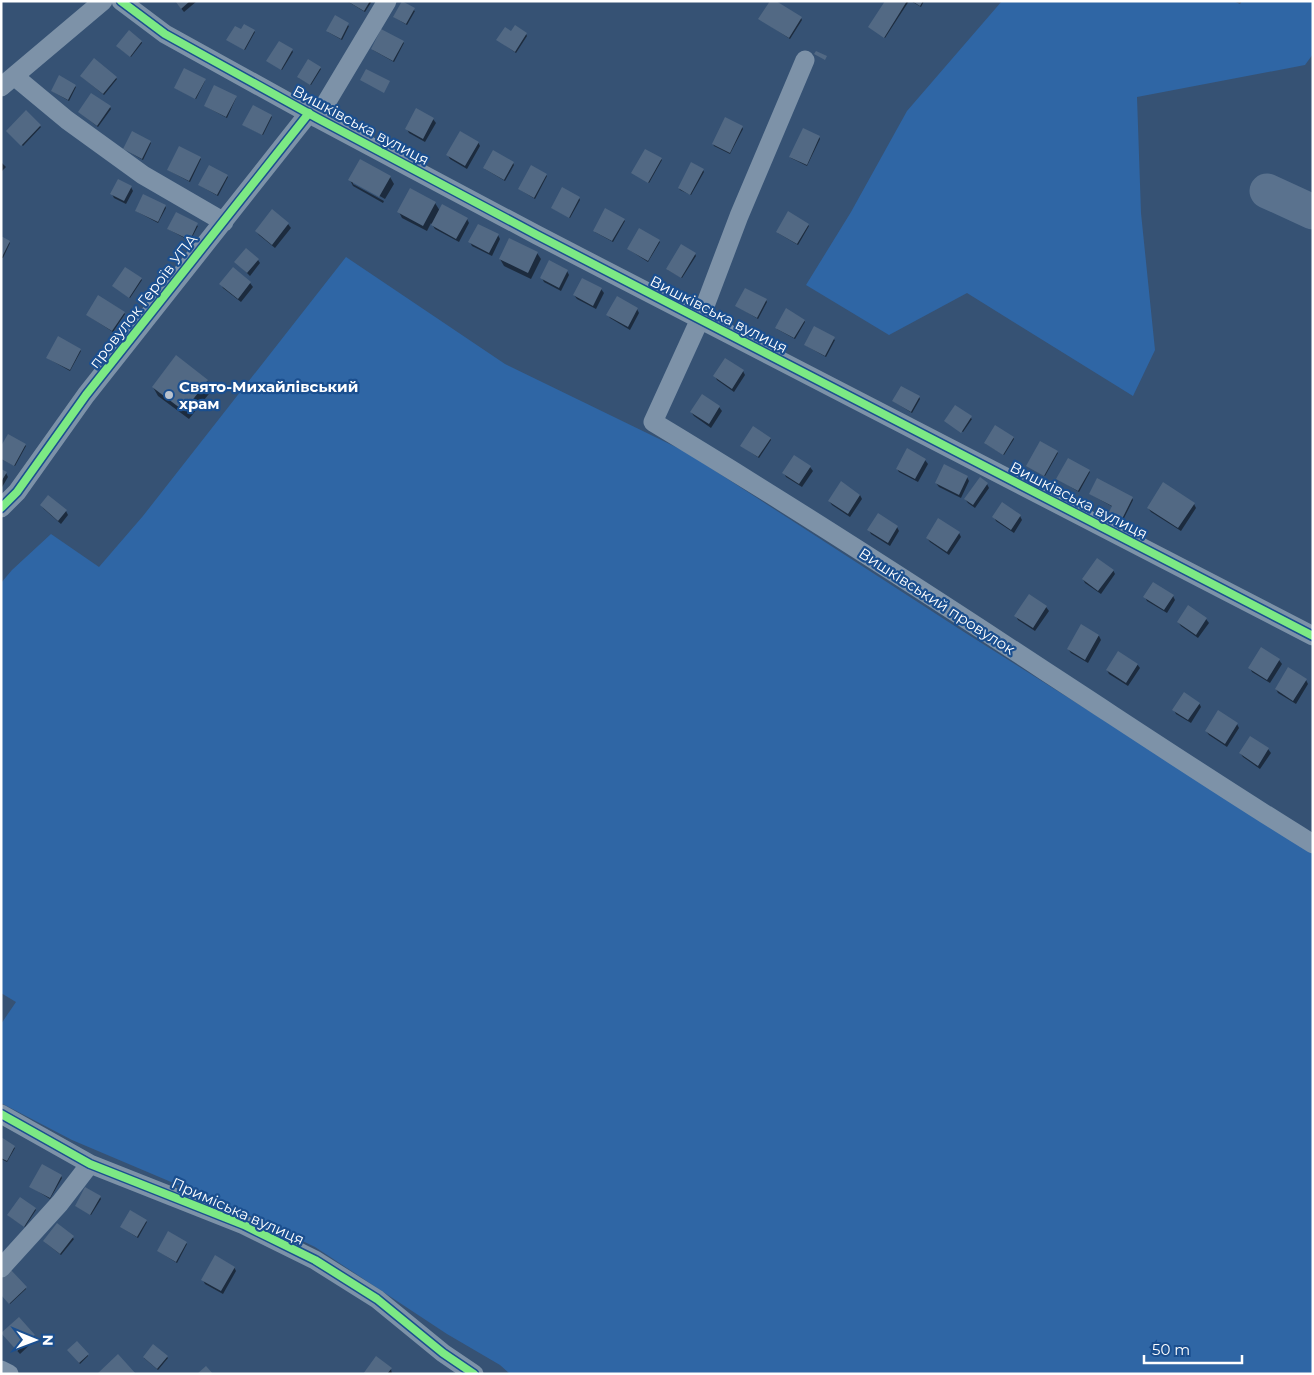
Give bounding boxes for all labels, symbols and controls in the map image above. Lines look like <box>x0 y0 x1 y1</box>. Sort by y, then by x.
street label: Вишківська вулиця <box>290 81 432 169</box>
street label: провулок Героїв УПА <box>85 230 201 372</box>
street label: Вишківська вулиця <box>647 271 791 357</box>
place label: Свято-Михайлівський храм <box>179 377 358 413</box>
marker: Свято-Михайлівський храм <box>163 389 175 401</box>
street label: Вишківська вулиця <box>1007 457 1151 543</box>
street label: Вишківський провулок <box>855 543 1019 659</box>
street label: Приміська вулиця <box>169 1173 307 1249</box>
north arrow <box>10 1315 60 1365</box>
scale bar <box>1144 1332 1242 1364</box>
text: N <box>39 1334 57 1346</box>
text: 50 m <box>1152 1340 1190 1359</box>

